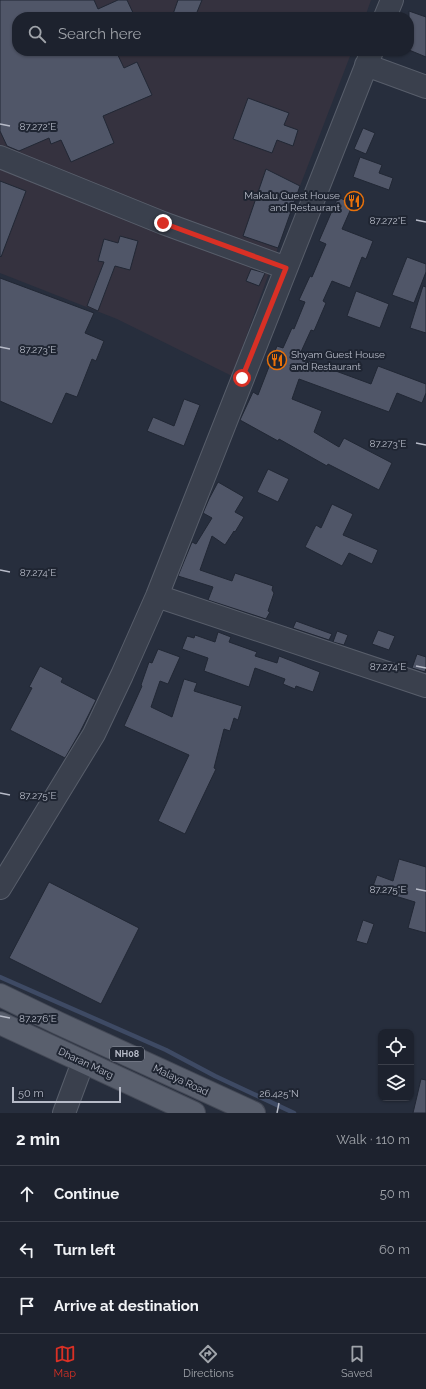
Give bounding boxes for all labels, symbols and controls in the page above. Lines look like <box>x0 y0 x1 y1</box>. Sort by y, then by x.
search box <box>12 12 414 56</box>
icon: search <box>26 23 48 45</box>
text: Search here <box>58 25 141 43</box>
text: 87.272°E <box>20 121 56 132</box>
place label: Makalu Guest House and Restaurant <box>244 190 341 213</box>
restaurant icon: Makalu Guest House and Restaurant <box>343 190 365 212</box>
route end <box>154 214 172 232</box>
text: 87.272°E <box>370 215 406 226</box>
text: 87.273°E <box>20 344 56 355</box>
restaurant icon: Shyam Guest House and Restaurant <box>266 349 288 371</box>
place label: Shyam Guest House and Restaurant <box>291 349 385 372</box>
route start <box>233 369 251 387</box>
text: 87.273°E <box>370 438 406 449</box>
text: 87.274°E <box>20 567 56 578</box>
text: 87.274°E <box>370 661 406 672</box>
text: 87.275°E <box>19 790 57 801</box>
text: 87.275°E <box>369 884 407 895</box>
text: 87.276°E <box>19 1013 57 1024</box>
map controls <box>378 1029 414 1101</box>
button: locate <box>378 1029 414 1065</box>
street label: Dharan Marg <box>57 1045 115 1081</box>
road number: NH08 <box>110 1047 144 1061</box>
street label: Malaya Road <box>152 1062 210 1098</box>
button: layers <box>378 1065 414 1101</box>
scale bar <box>12 1085 121 1104</box>
text: 50 m <box>18 1087 44 1100</box>
text: 26.425°N <box>259 1088 299 1099</box>
text: 2 min <box>16 1129 60 1149</box>
text: Walk · 110 m <box>336 1132 410 1147</box>
icon: ahead <box>16 1183 38 1205</box>
text: Continue <box>54 1185 119 1203</box>
text: 50 m <box>380 1186 410 1201</box>
icon: left <box>16 1239 38 1261</box>
text: Turn left <box>54 1241 115 1259</box>
text: 60 m <box>379 1242 410 1257</box>
icon: arrive <box>16 1295 38 1317</box>
text: Arrive at destination <box>54 1297 199 1315</box>
tab: Map <box>54 1343 76 1380</box>
tab: Directions <box>183 1343 234 1380</box>
tab: Saved <box>341 1343 372 1380</box>

